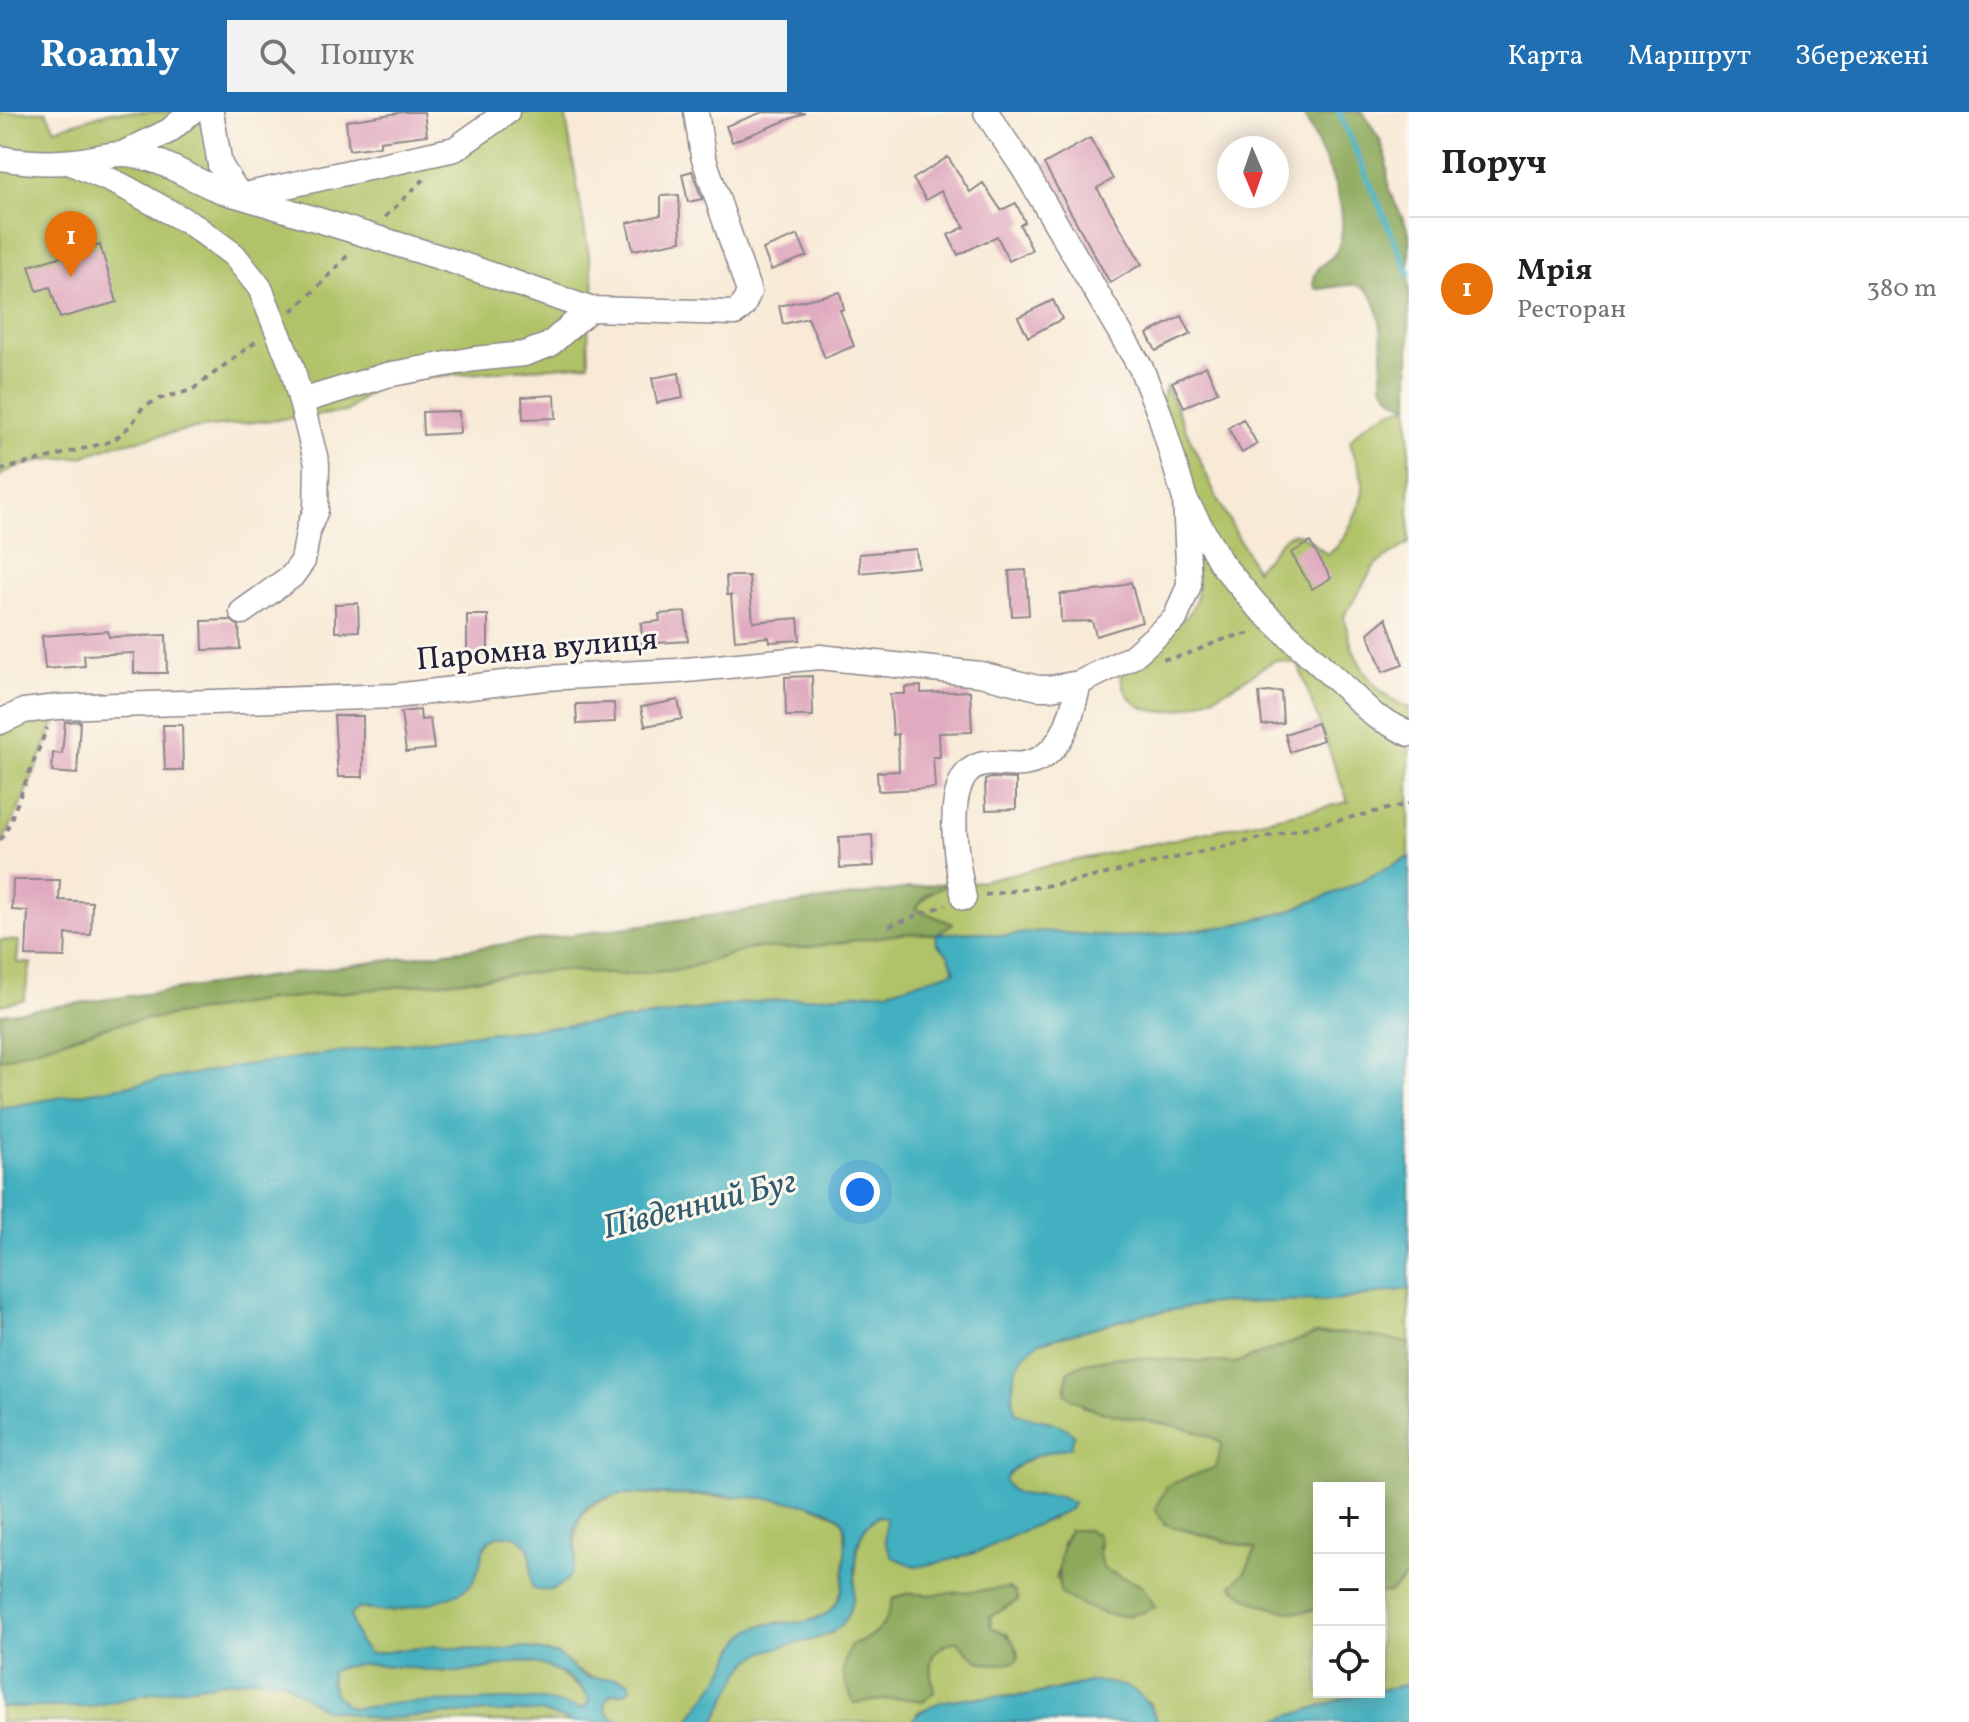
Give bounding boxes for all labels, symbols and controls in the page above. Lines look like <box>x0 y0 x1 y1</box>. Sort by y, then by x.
search box <box>227 20 787 92</box>
text: Roamly <box>40 30 179 83</box>
icon: search <box>255 34 299 78</box>
text: Пошук <box>319 35 414 77</box>
text: Карта <box>1508 37 1583 76</box>
text: Маршрут <box>1627 37 1751 76</box>
text: Збережені <box>1795 37 1929 76</box>
north arrow <box>1217 136 1289 208</box>
text: Поруч <box>1441 141 1547 188</box>
pin: 1 <box>45 211 97 277</box>
text: Мрія <box>1517 250 1592 292</box>
text: 1 <box>1462 271 1472 307</box>
text: 380 m <box>1867 271 1937 307</box>
text: Ресторан <box>1517 292 1626 328</box>
street label: Паромна вулиця <box>414 619 660 683</box>
water label: Південний Буг <box>598 1159 802 1253</box>
your location <box>840 1172 880 1212</box>
map controls <box>1313 1482 1385 1698</box>
button: + <box>1313 1482 1385 1554</box>
button: − <box>1313 1554 1385 1626</box>
button: locate <box>1313 1626 1385 1698</box>

